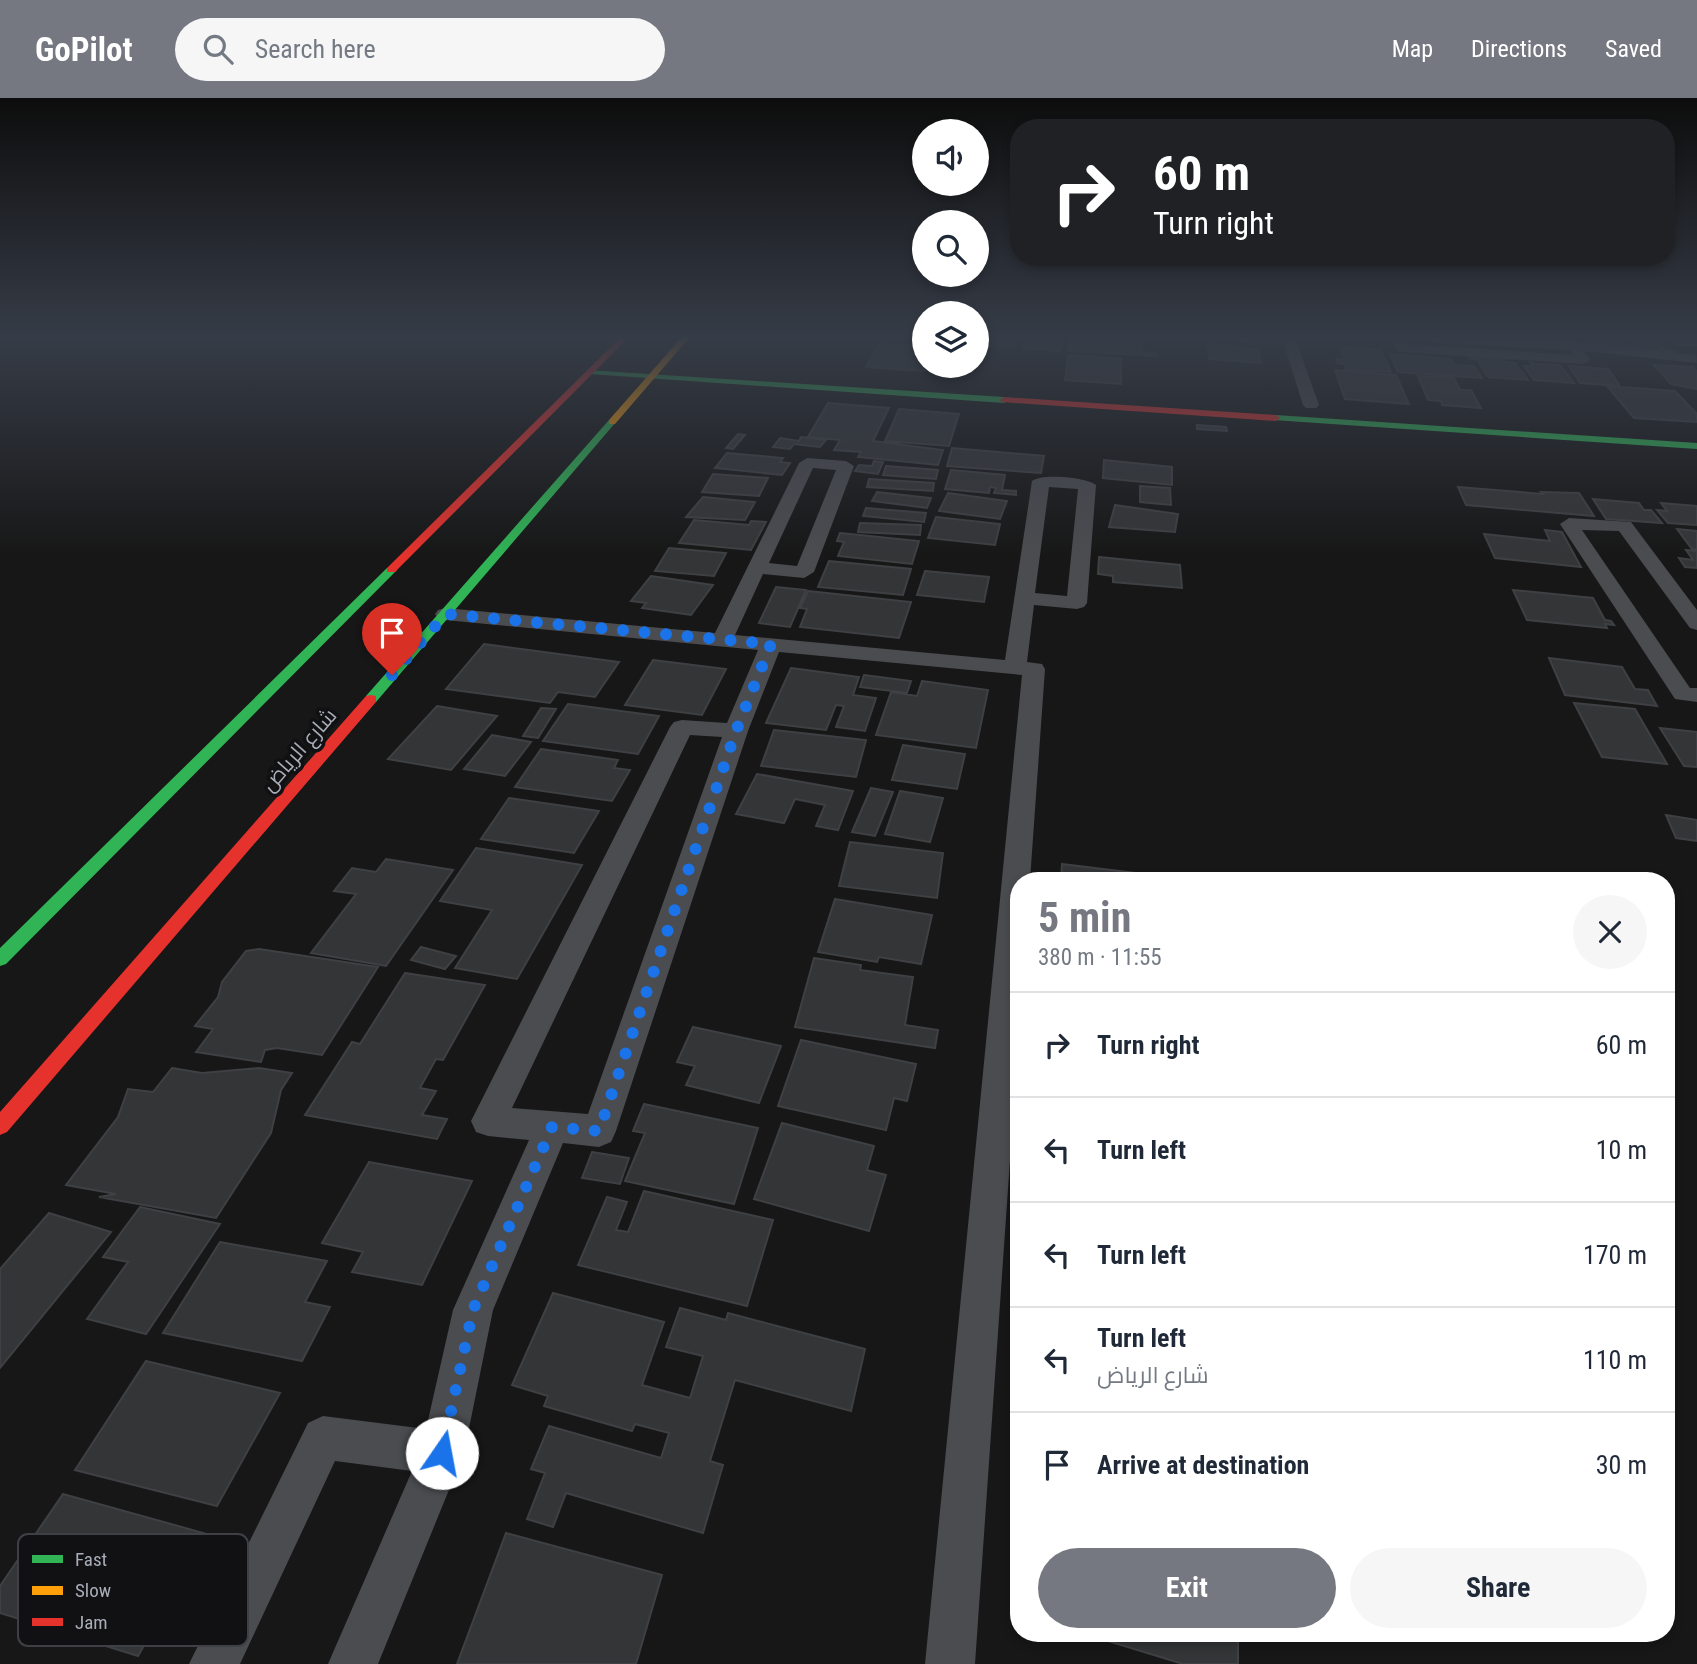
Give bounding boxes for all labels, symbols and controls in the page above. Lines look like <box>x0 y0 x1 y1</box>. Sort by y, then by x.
search box <box>175 18 665 81</box>
text: GoPilot <box>35 30 133 69</box>
icon: search <box>199 30 237 68</box>
text: Search here <box>255 34 376 64</box>
text: Map <box>1392 35 1433 63</box>
text: Directions <box>1471 35 1567 63</box>
text: Saved <box>1605 35 1662 63</box>
map controls <box>912 119 989 378</box>
button: sound <box>912 119 989 196</box>
text: 60 m <box>1153 145 1250 202</box>
icon: right <box>1038 147 1129 238</box>
text: Turn right <box>1153 204 1274 242</box>
button: search <box>912 210 989 287</box>
button: layers <box>912 301 989 378</box>
pin <box>362 603 422 675</box>
icon: arrive <box>373 614 411 652</box>
street label: شارع الرياض <box>257 704 343 798</box>
text: 5 min <box>1038 893 1131 942</box>
button: close <box>1573 895 1647 969</box>
text: 380 m · 11:55 <box>1038 944 1162 971</box>
icon: right <box>1038 1026 1076 1064</box>
text: Turn right <box>1097 1030 1199 1060</box>
text: 60 m <box>1596 1030 1647 1060</box>
icon: left <box>1038 1131 1076 1169</box>
text: Turn left <box>1097 1135 1186 1165</box>
text: 10 m <box>1596 1135 1647 1165</box>
icon: left <box>1038 1236 1076 1274</box>
text: Turn left <box>1097 1240 1186 1270</box>
text: 170 m <box>1583 1240 1647 1270</box>
text: Turn left <box>1097 1323 1186 1353</box>
icon: left <box>1038 1341 1076 1379</box>
text: 110 m <box>1583 1345 1647 1375</box>
text: شارع الرياض <box>1097 1362 1208 1389</box>
position arrow <box>405 1416 479 1490</box>
icon: arrive <box>1038 1446 1076 1484</box>
text: Arrive at destination <box>1097 1450 1309 1480</box>
text: 30 m <box>1596 1450 1647 1480</box>
legend <box>18 1534 248 1646</box>
text: Fast <box>75 1548 107 1571</box>
button: Exit <box>1038 1548 1336 1628</box>
button: Share <box>1350 1548 1647 1628</box>
text: Slow <box>75 1579 111 1602</box>
text: Jam <box>75 1611 108 1634</box>

